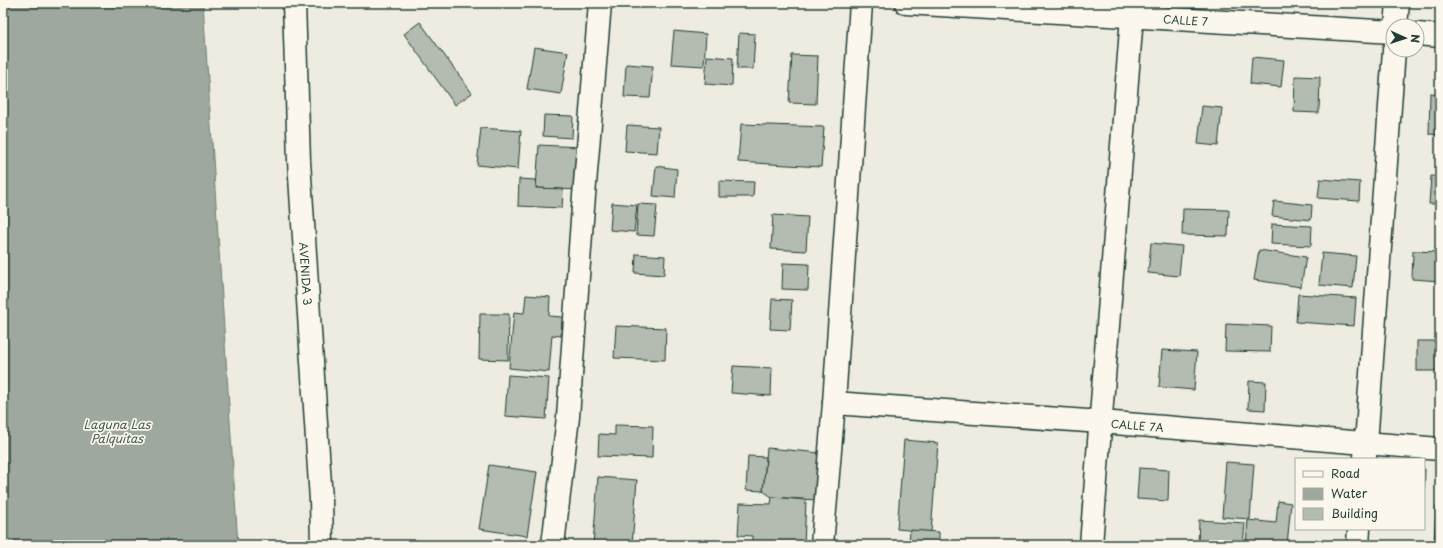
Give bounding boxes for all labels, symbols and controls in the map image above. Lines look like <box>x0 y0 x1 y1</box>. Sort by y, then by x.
street label: CALLE 7 <box>1163 10 1208 29</box>
north arrow <box>1385 18 1425 58</box>
text: N <box>1407 34 1424 44</box>
street label: AVENIDA 3 <box>296 242 317 306</box>
street label: CALLE 7A <box>1110 414 1164 435</box>
water label: Laguna Las Palquitas <box>84 415 152 447</box>
legend <box>1295 458 1425 530</box>
text: Road <box>1331 464 1360 482</box>
text: Water <box>1331 484 1368 502</box>
text: Building <box>1331 504 1378 522</box>

